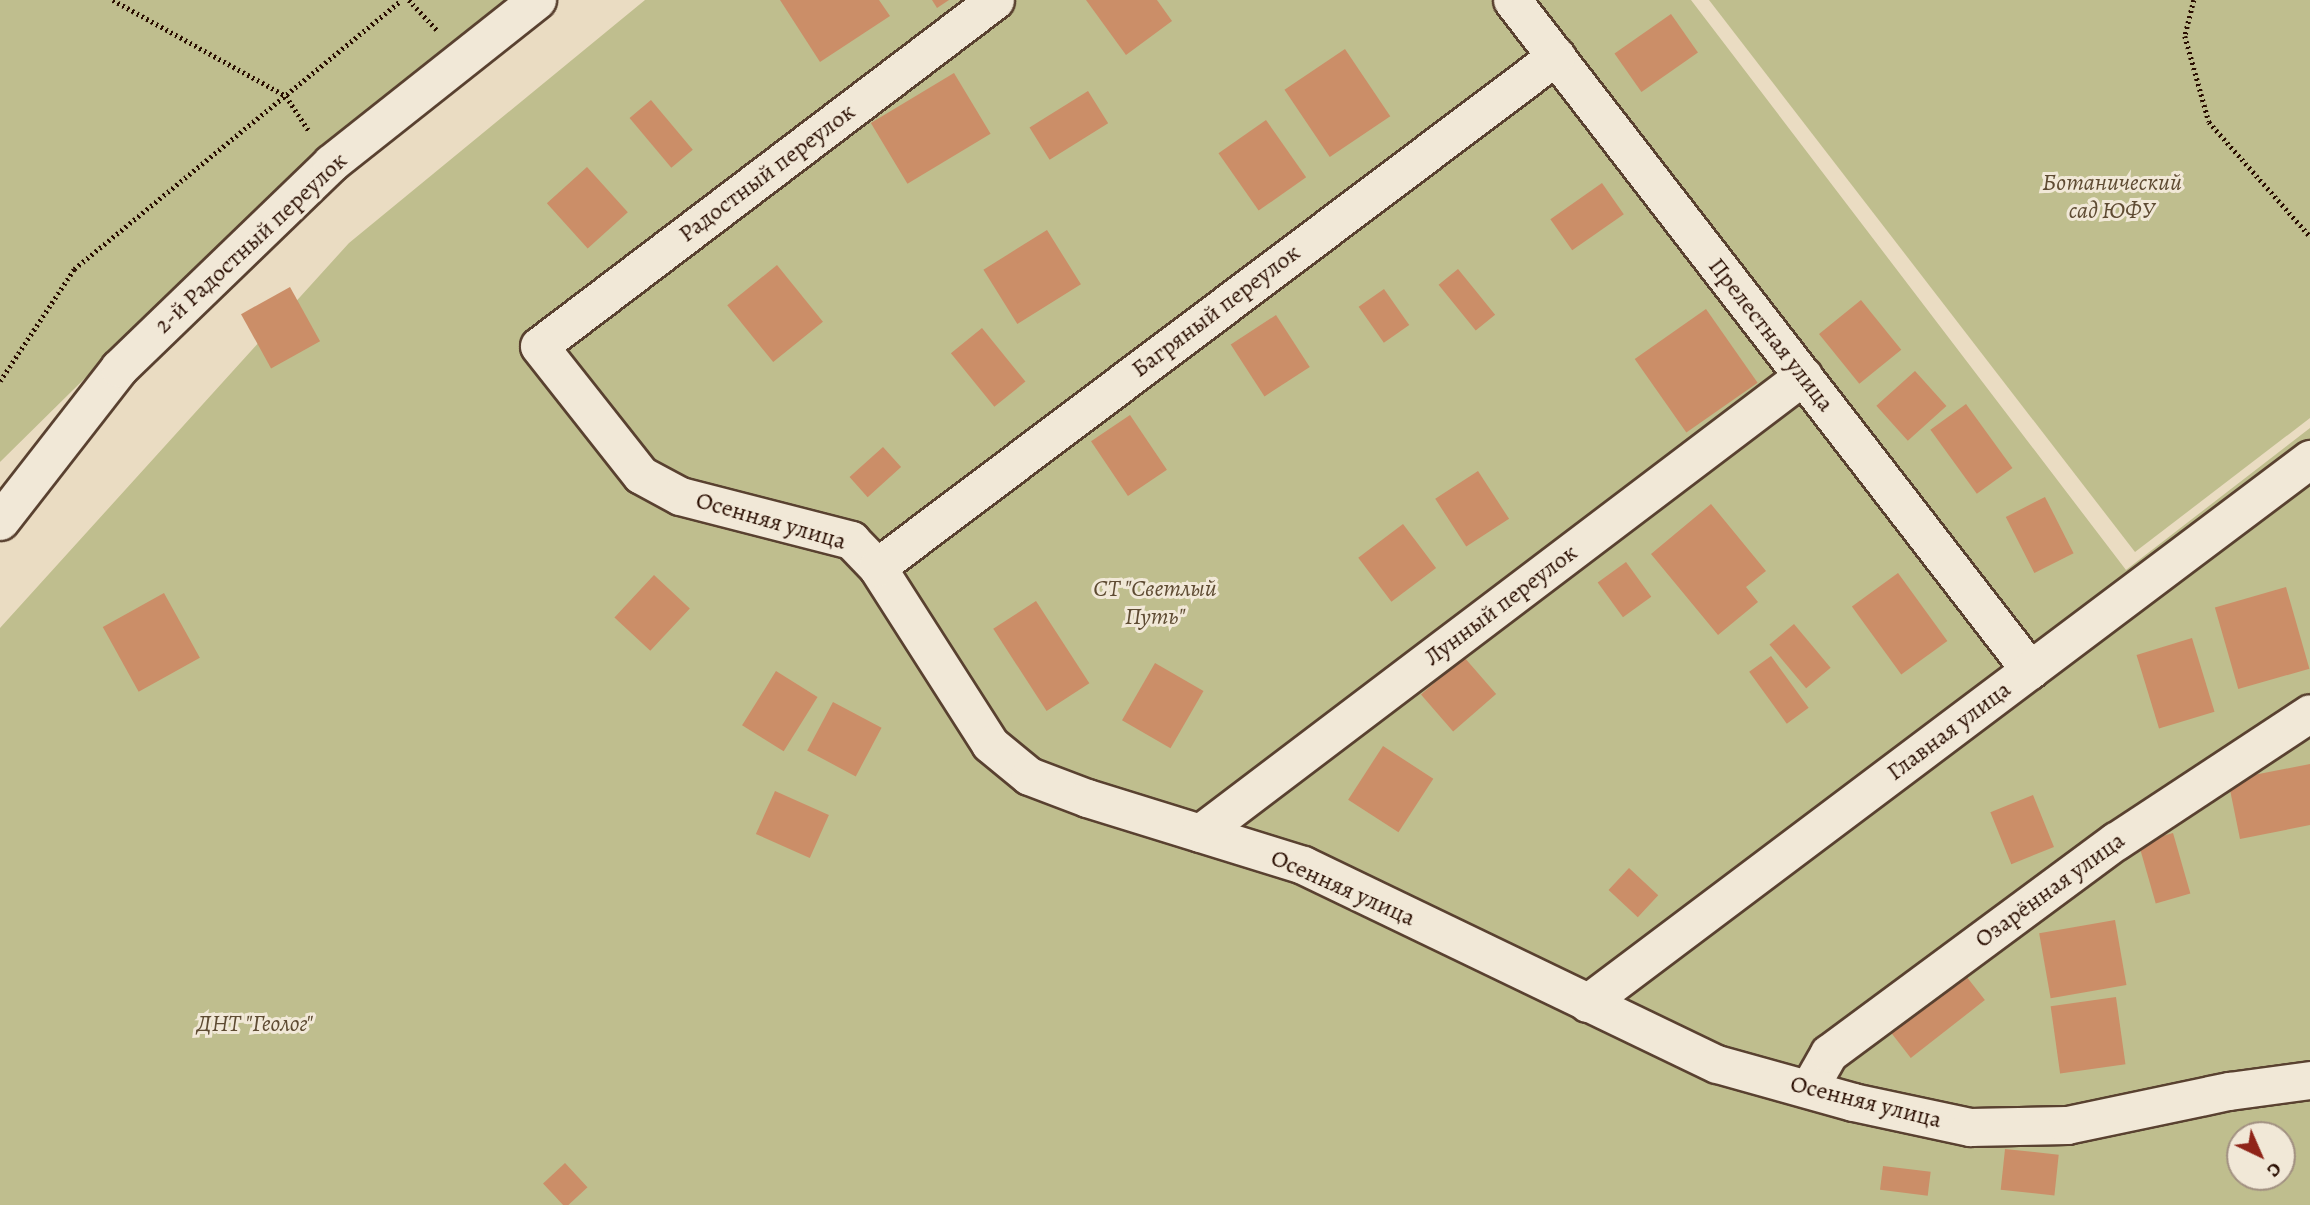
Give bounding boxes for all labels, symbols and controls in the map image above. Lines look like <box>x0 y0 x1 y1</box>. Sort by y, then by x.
street label: Радостный переулок <box>673 97 861 249</box>
street label: 2-й Радостный переулок <box>149 146 353 340</box>
park label: Ботанический сад ЮФУ <box>2042 169 2182 225</box>
street label: Багряный переулок <box>1126 238 1306 384</box>
street label: Прелестная улица <box>1702 252 1840 418</box>
street label: Осенняя улица <box>693 486 849 556</box>
street label: Лунный переулок <box>1419 538 1583 672</box>
park label: СТ "Светлый Путь" <box>1093 575 1217 631</box>
street label: Главная улица <box>1881 675 2017 787</box>
street label: Озарённая улица <box>1969 826 2131 954</box>
street label: Осенняя улица <box>1266 843 1420 933</box>
park label: ДНТ "Геолог" <box>197 1010 313 1038</box>
street label: Осенняя улица <box>1787 1069 1945 1135</box>
north arrow <box>2226 1121 2296 1191</box>
text: С <box>2261 1156 2287 1183</box>

